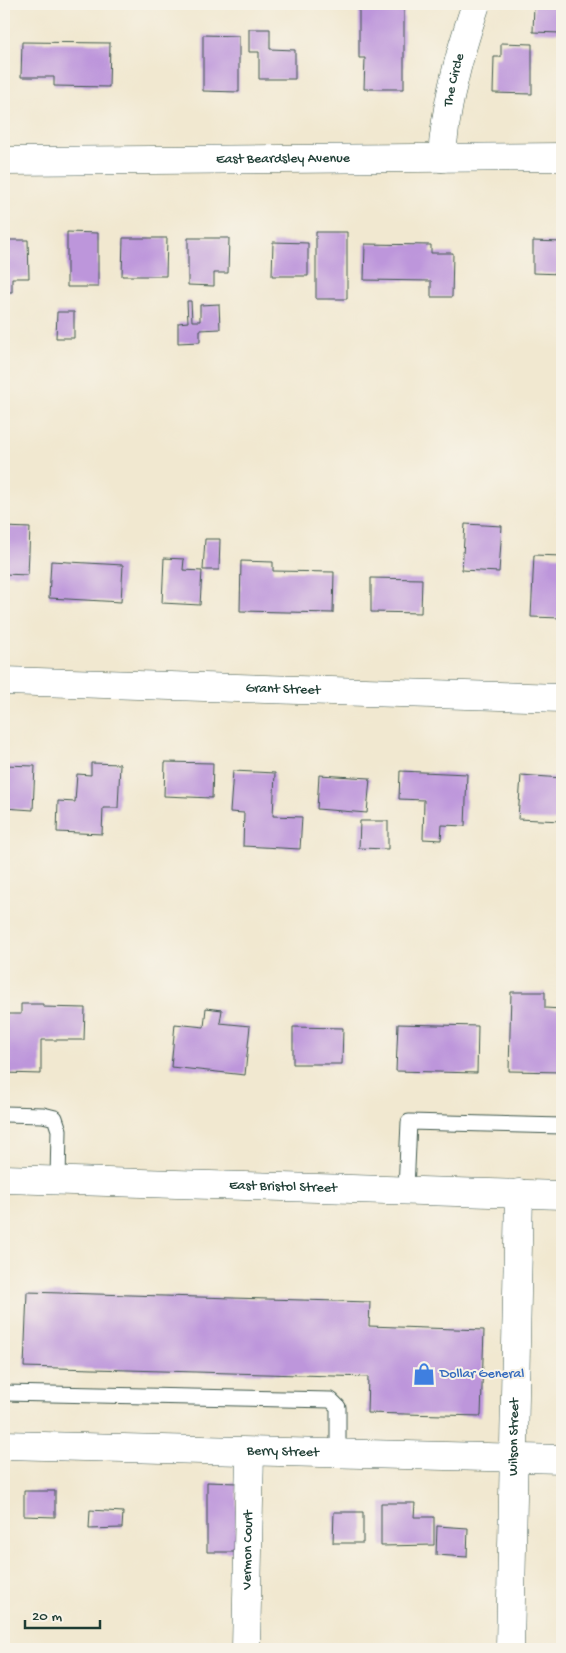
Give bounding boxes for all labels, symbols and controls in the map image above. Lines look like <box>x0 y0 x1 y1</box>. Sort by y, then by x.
street label: The Circle <box>440 51 469 109</box>
street label: East Beardsley Avenue <box>216 150 351 168</box>
street label: Grant Street <box>245 680 322 699</box>
street label: East Bristol Street <box>229 1177 338 1197</box>
shop icon: Dollar General <box>411 1361 437 1387</box>
place label: Dollar General <box>439 1366 524 1383</box>
street label: Wilson Street <box>505 1397 523 1476</box>
street label: Berry Street <box>246 1443 320 1461</box>
street label: Vermon Court <box>239 1509 257 1591</box>
scale bar <box>25 1598 100 1630</box>
text: 20 m <box>32 1608 62 1626</box>

